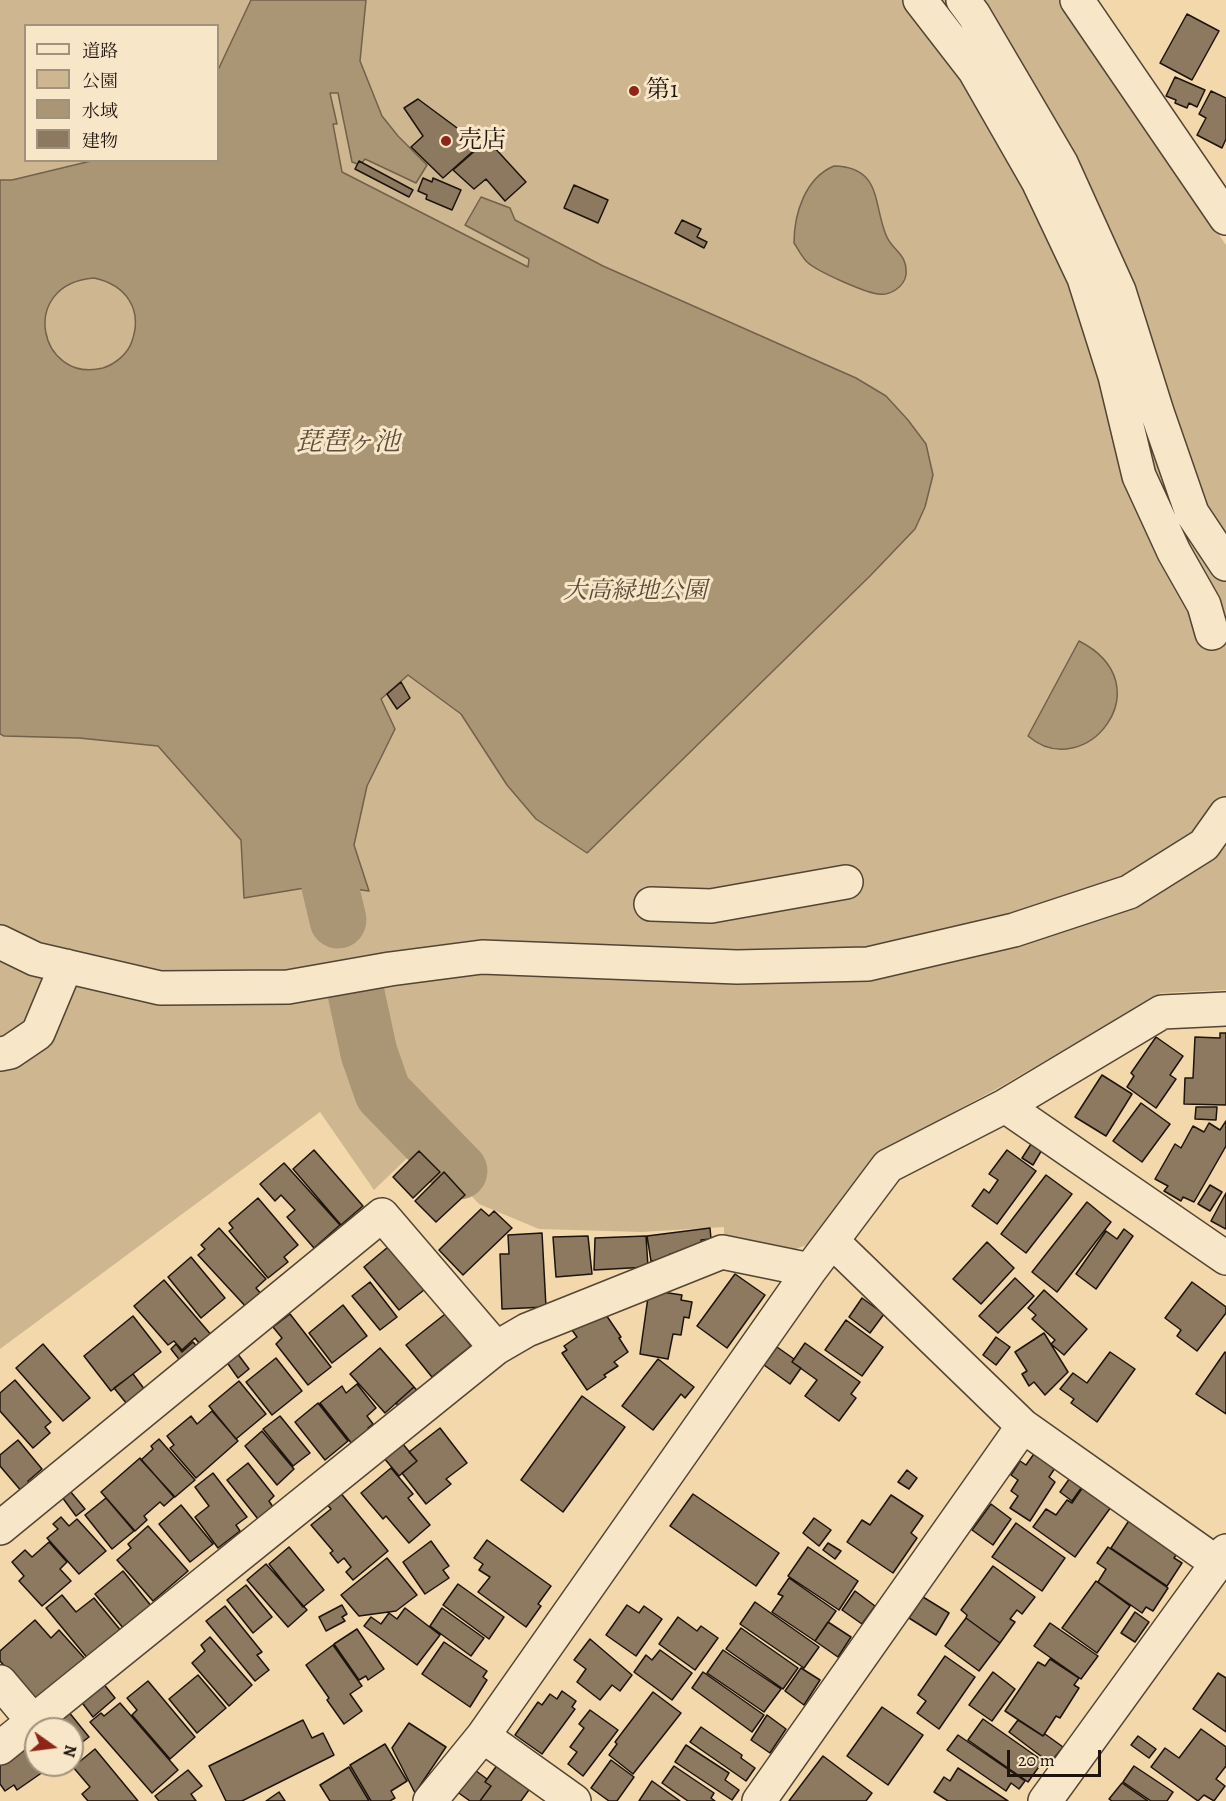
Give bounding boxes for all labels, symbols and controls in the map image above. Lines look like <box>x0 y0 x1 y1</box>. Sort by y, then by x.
legend <box>24 24 219 162</box>
text: 道路 <box>82 39 118 63</box>
text: 公園 <box>82 69 118 93</box>
place label: 第1 <box>646 77 678 105</box>
marker: 第1 <box>627 84 641 98</box>
text: 水域 <box>82 99 118 123</box>
place label: 売店 <box>458 127 506 155</box>
text: 建物 <box>82 129 118 153</box>
marker: 売店 <box>439 134 453 148</box>
water label: 琵琶ヶ池 <box>296 428 400 460</box>
park label: 大高緑地公園 <box>563 578 707 606</box>
north arrow <box>24 1717 84 1777</box>
scale bar <box>1010 1738 1104 1776</box>
text: N <box>57 1743 82 1759</box>
text: 20 m <box>1018 1748 1055 1772</box>

